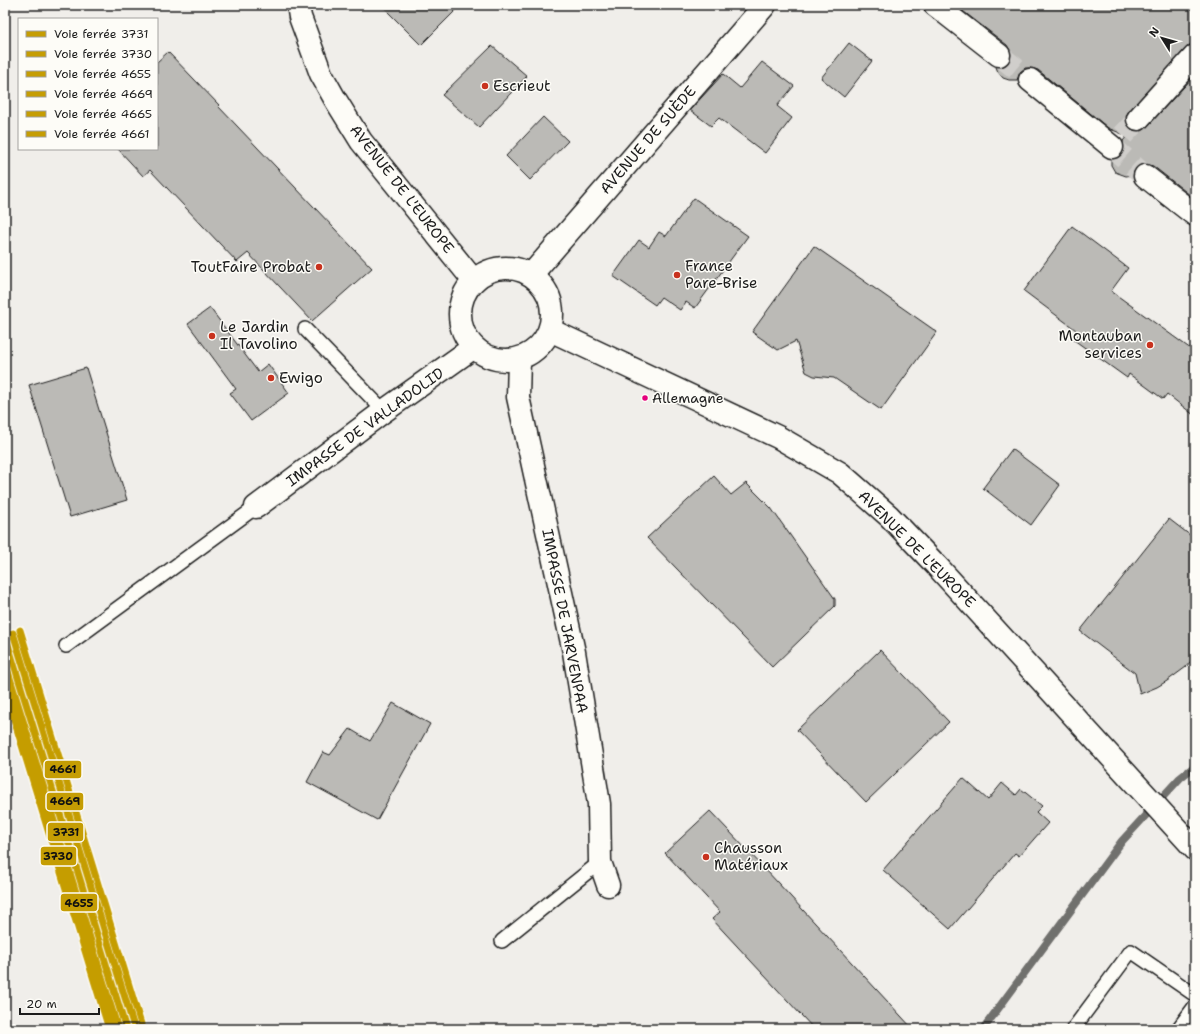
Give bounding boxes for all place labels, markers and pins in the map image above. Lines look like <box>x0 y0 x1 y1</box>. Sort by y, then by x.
place label: Escrieut <box>493 76 551 96</box>
marker: Escrieut <box>480 81 490 91</box>
place label: France Pare-Brise <box>685 256 758 293</box>
place label: ToutFaire Probat <box>191 257 311 277</box>
marker: ToutFaire Probat <box>314 262 324 272</box>
marker: France Pare-Brise <box>672 270 682 280</box>
place label: Le Jardin Il Tavolino <box>220 317 298 354</box>
place label: Montauban services <box>1058 326 1142 363</box>
marker: Le Jardin Il Tavolino <box>207 331 217 341</box>
marker: Montauban services <box>1145 340 1155 350</box>
place label: Ewigo <box>279 368 323 388</box>
marker: Ewigo <box>266 373 276 383</box>
place label: Allemagne <box>652 389 724 407</box>
marker: Allemagne <box>640 393 650 403</box>
place label: Chausson Matériaux <box>714 838 788 875</box>
marker: Chausson Matériaux <box>701 852 711 862</box>

